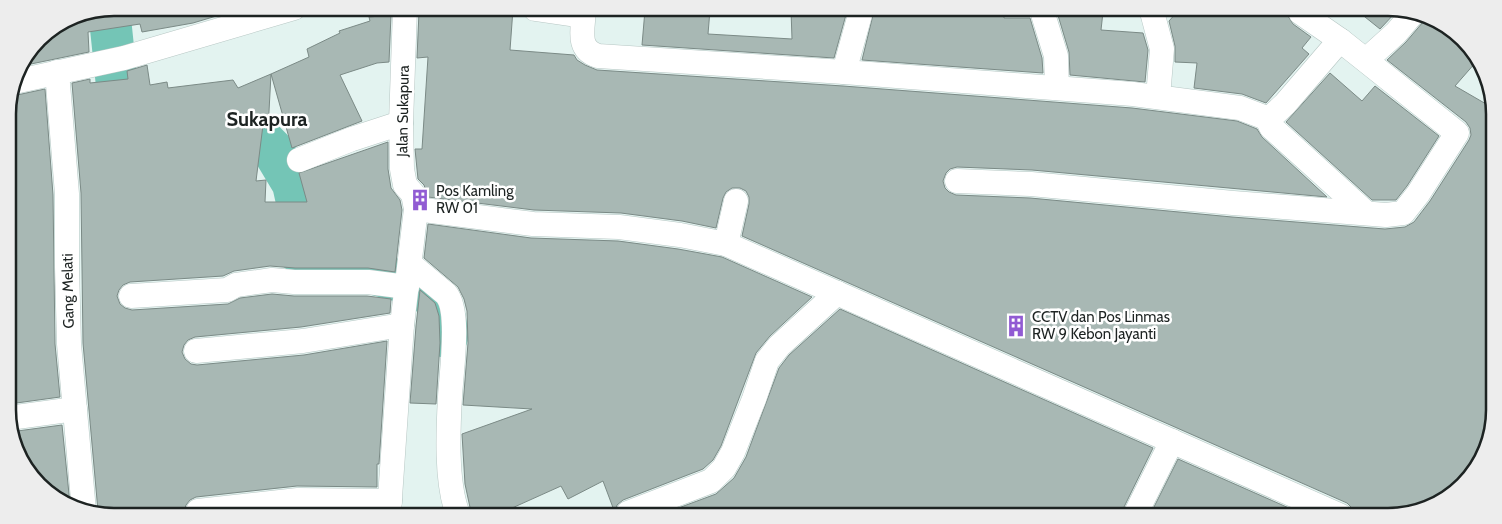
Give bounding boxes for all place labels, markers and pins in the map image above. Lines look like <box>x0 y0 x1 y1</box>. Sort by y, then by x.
place label: Pos Kamling RW 01 <box>436 182 514 217</box>
building icon: Pos Kamling RW 01 <box>407 187 433 213</box>
place label: CCTV dan Pos Linmas RW 9 Kebon Jayanti <box>1032 308 1170 343</box>
building icon: CCTV dan Pos Linmas RW 9 Kebon Jayanti <box>1003 313 1029 339</box>

